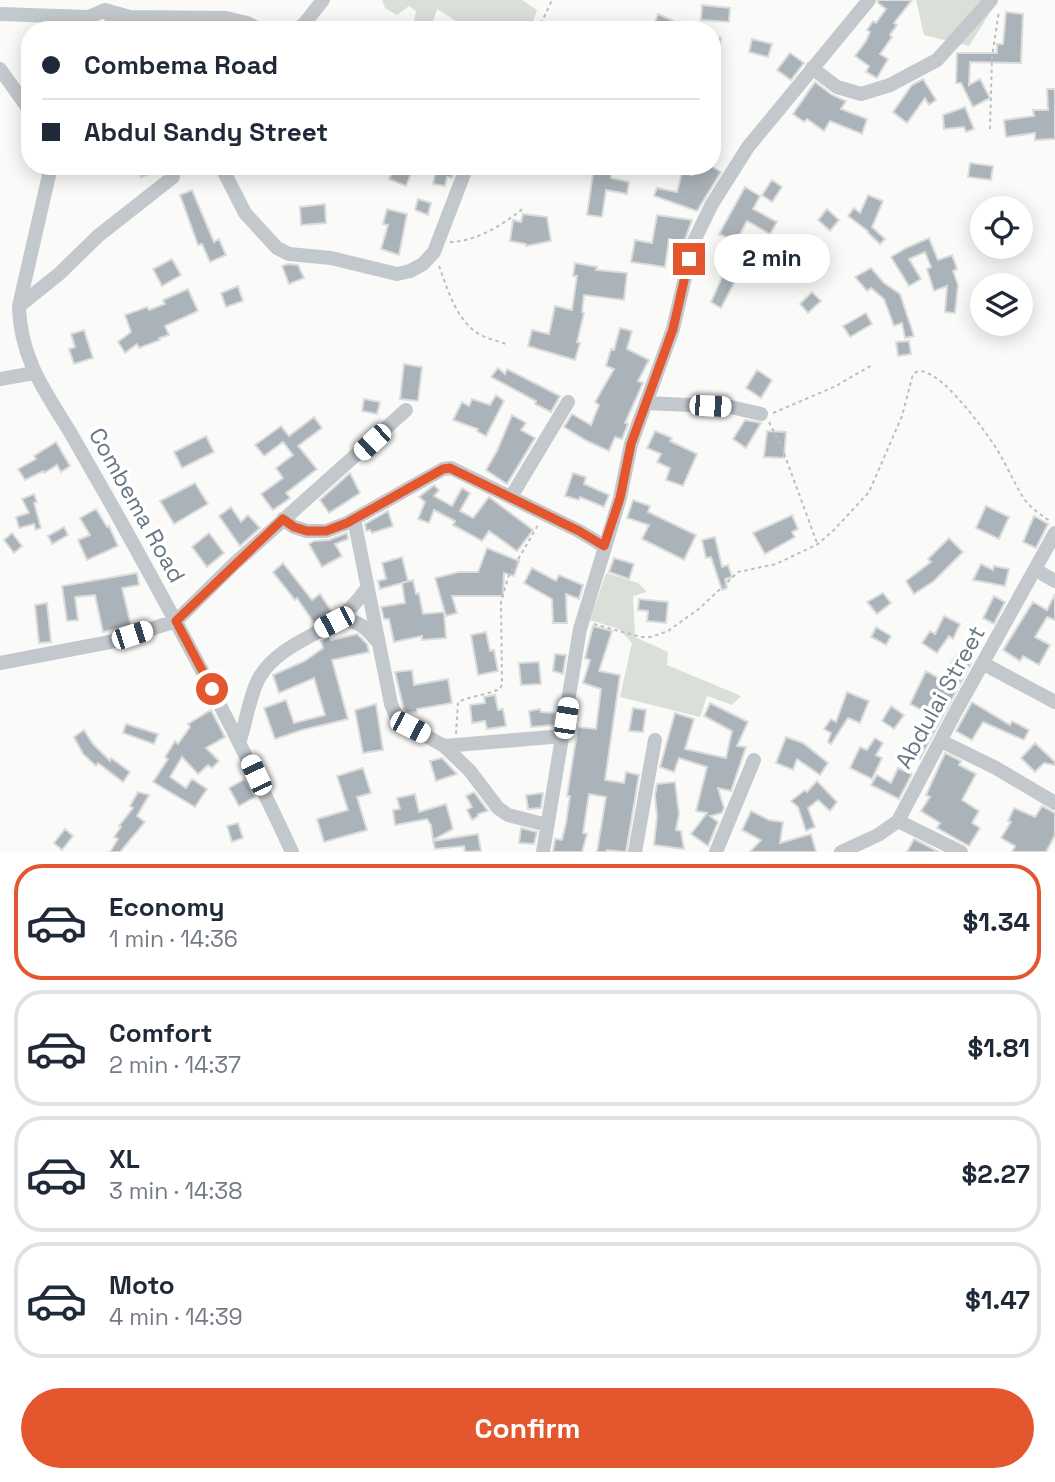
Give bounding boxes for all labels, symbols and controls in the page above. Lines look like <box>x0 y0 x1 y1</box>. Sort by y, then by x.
text: Combema Road <box>84 48 278 82</box>
text: Abdul Sandy Street <box>84 115 328 149</box>
map controls <box>970 196 1033 336</box>
button: locate <box>970 196 1033 259</box>
callout: 2 min <box>714 234 829 284</box>
route end <box>673 243 705 275</box>
text: 2 min <box>742 243 802 273</box>
button: layers <box>970 273 1033 336</box>
car <box>689 394 732 418</box>
car <box>350 420 395 464</box>
street label: Combema Road <box>82 422 192 588</box>
car <box>311 603 358 641</box>
car <box>109 619 156 651</box>
street label: Abdulai Street <box>888 620 992 774</box>
route start <box>196 673 228 705</box>
car <box>553 696 580 740</box>
car <box>387 708 434 746</box>
car <box>238 752 275 798</box>
text: Economy <box>109 890 225 924</box>
icon: car <box>25 891 88 954</box>
text: $1.34 <box>962 905 1030 939</box>
text: 1 min · 14:36 <box>109 924 238 954</box>
text: Comfort <box>109 1016 212 1050</box>
icon: car <box>25 1017 88 1080</box>
text: $1.81 <box>967 1031 1030 1065</box>
text: 2 min · 14:37 <box>109 1050 241 1080</box>
text: XL <box>109 1142 140 1176</box>
icon: car <box>25 1143 88 1206</box>
text: $2.27 <box>961 1157 1030 1191</box>
text: 3 min · 14:38 <box>109 1176 242 1206</box>
text: Moto <box>109 1268 175 1302</box>
icon: car <box>25 1269 88 1332</box>
text: $1.47 <box>965 1283 1030 1317</box>
text: 4 min · 14:39 <box>109 1302 243 1332</box>
button: Confirm <box>21 1388 1034 1468</box>

